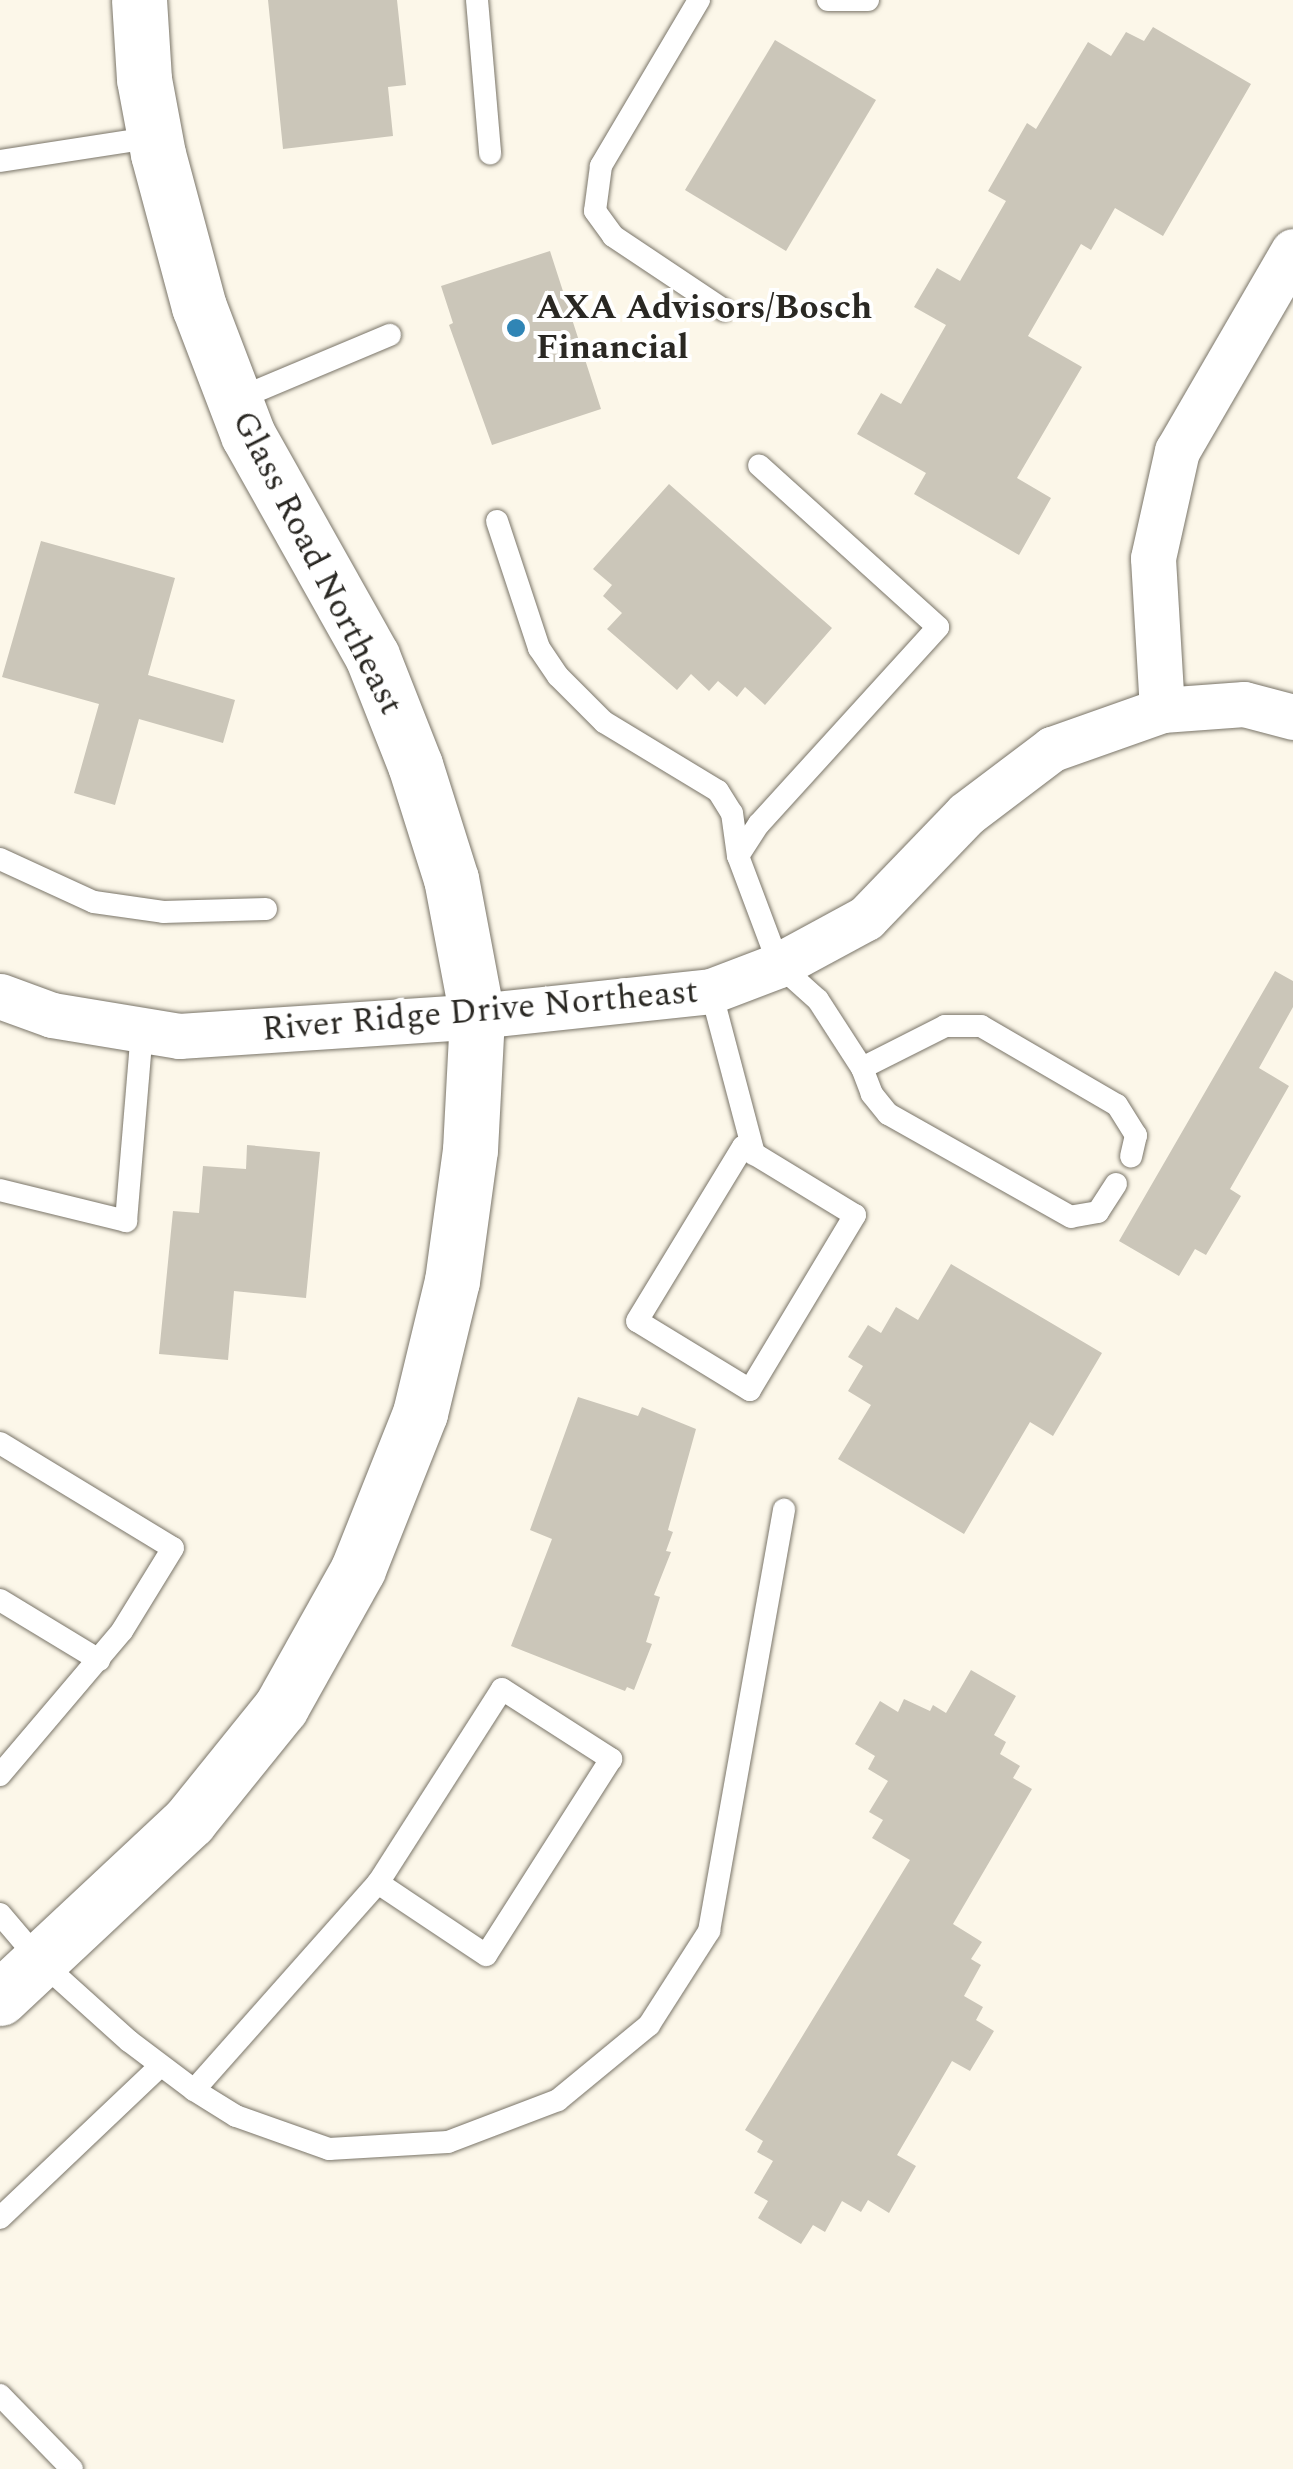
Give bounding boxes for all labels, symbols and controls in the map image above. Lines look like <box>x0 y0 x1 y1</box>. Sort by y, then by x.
place label: AXA Advisors/Bosch Financial <box>536 287 872 369</box>
marker: AXA Advisors/Bosch Financial <box>505 317 527 339</box>
street label: Glass Road Northeast <box>222 404 412 722</box>
street label: River Ridge Drive Northeast <box>260 971 700 1051</box>

